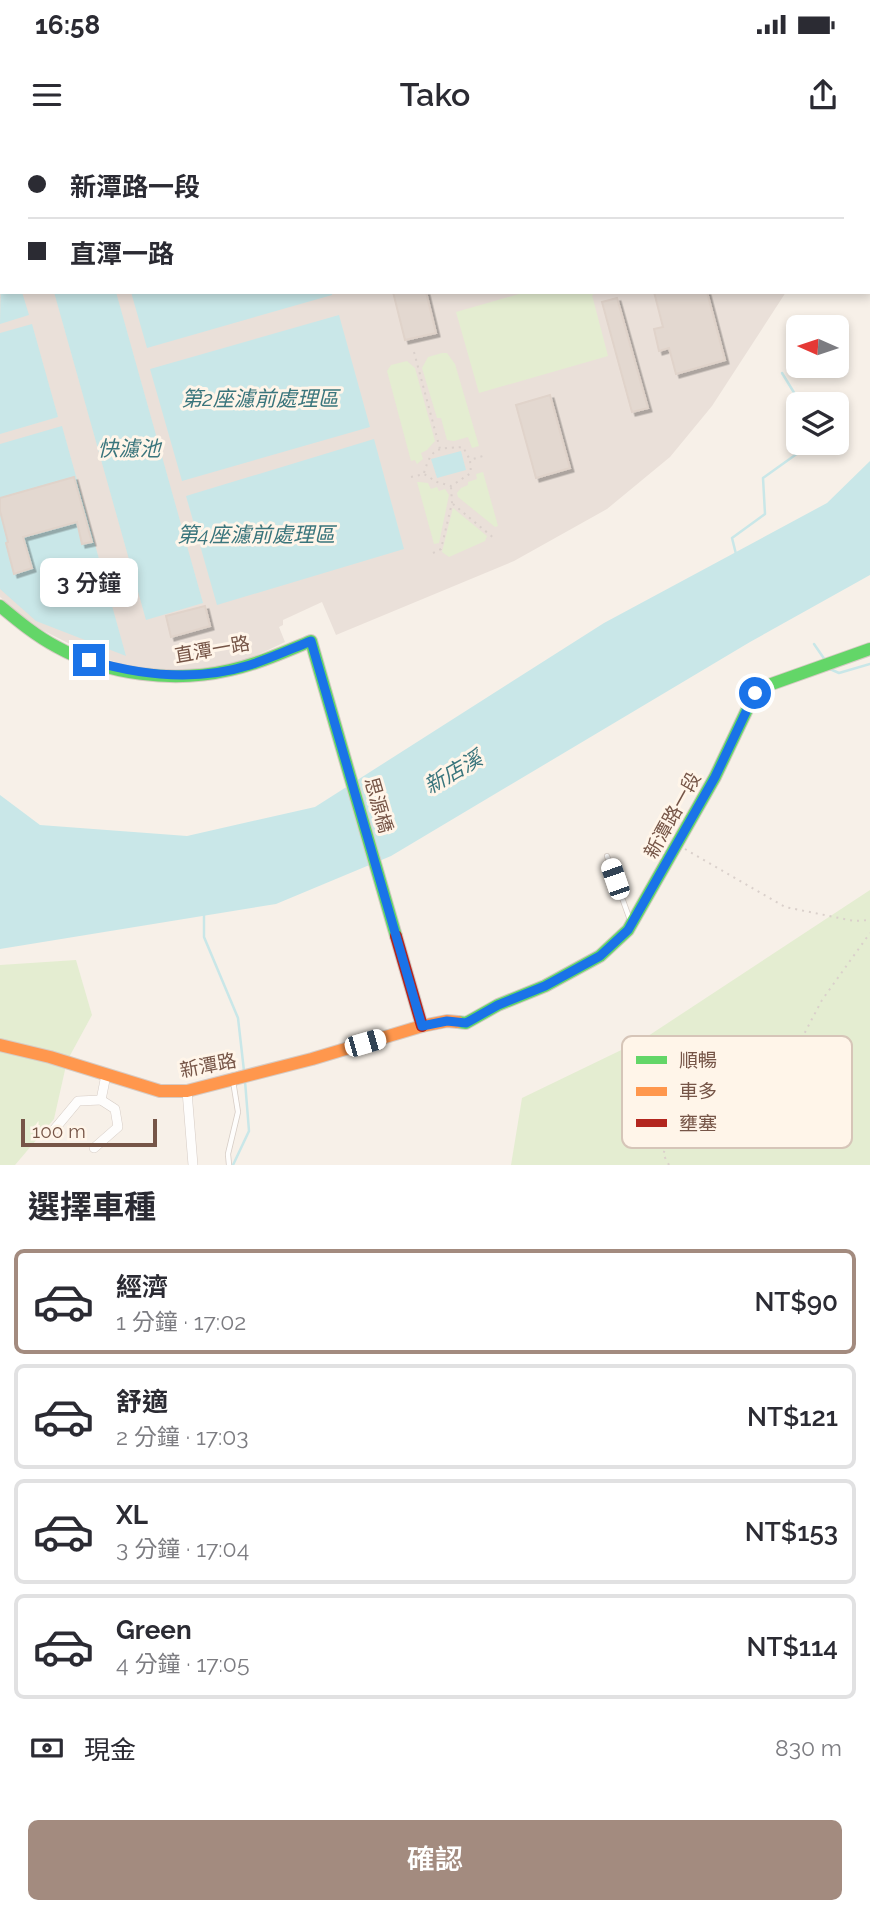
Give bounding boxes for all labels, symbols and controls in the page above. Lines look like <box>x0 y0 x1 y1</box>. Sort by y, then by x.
text: 16:58 <box>35 10 100 40</box>
icon: menu <box>28 76 66 114</box>
text: Tako <box>400 76 470 113</box>
icon: share <box>804 76 842 114</box>
text: 新潭路一段 <box>70 172 200 202</box>
text: 直潭一路 <box>70 239 174 269</box>
north arrow <box>786 315 849 378</box>
map controls <box>786 315 849 455</box>
water label: 第2座濾前處理區 <box>181 386 342 411</box>
button: layers <box>786 392 849 455</box>
water label: 快濾池 <box>98 436 162 461</box>
water label: 第4座濾前處理區 <box>177 522 338 547</box>
callout: 3 分鐘 <box>40 559 138 608</box>
text: 3 分鐘 <box>57 569 121 596</box>
street label: 直潭一路 <box>173 632 251 666</box>
route end <box>73 644 105 676</box>
route start <box>739 677 771 709</box>
water label: 新店溪 <box>419 744 489 799</box>
street label: 新潭路一段 <box>639 768 705 862</box>
street label: 思源橋 <box>361 775 397 835</box>
car <box>599 856 632 902</box>
car <box>342 1027 389 1059</box>
legend <box>622 1036 852 1148</box>
street label: 新潭路 <box>178 1049 238 1081</box>
text: 順暢 <box>679 1049 717 1071</box>
text: 車多 <box>679 1080 717 1102</box>
text: 壅塞 <box>679 1112 717 1134</box>
scale bar <box>21 1116 158 1148</box>
text: 100 m <box>32 1120 86 1142</box>
text: 選擇車種 <box>28 1188 156 1225</box>
icon: car <box>32 1270 95 1333</box>
text: 經濟 <box>116 1272 168 1302</box>
text: NT$90 <box>754 1287 838 1317</box>
text: 1 分鐘 · 17:02 <box>116 1308 246 1335</box>
icon: car <box>32 1385 95 1448</box>
text: 舒適 <box>116 1387 168 1417</box>
text: NT$121 <box>747 1402 838 1432</box>
text: 2 分鐘 · 17:03 <box>116 1423 249 1450</box>
icon: car <box>32 1500 95 1563</box>
text: XL <box>116 1500 148 1530</box>
text: NT$153 <box>745 1517 838 1547</box>
text: 3 分鐘 · 17:04 <box>116 1535 249 1562</box>
icon: car <box>32 1615 95 1678</box>
text: Green <box>116 1615 192 1645</box>
text: NT$114 <box>747 1632 838 1662</box>
text: 4 分鐘 · 17:05 <box>116 1650 249 1677</box>
icon: cash <box>28 1729 66 1767</box>
text: 830 m <box>775 1734 842 1761</box>
text: 現金 <box>84 1735 136 1765</box>
button: 確認 <box>28 1820 842 1900</box>

